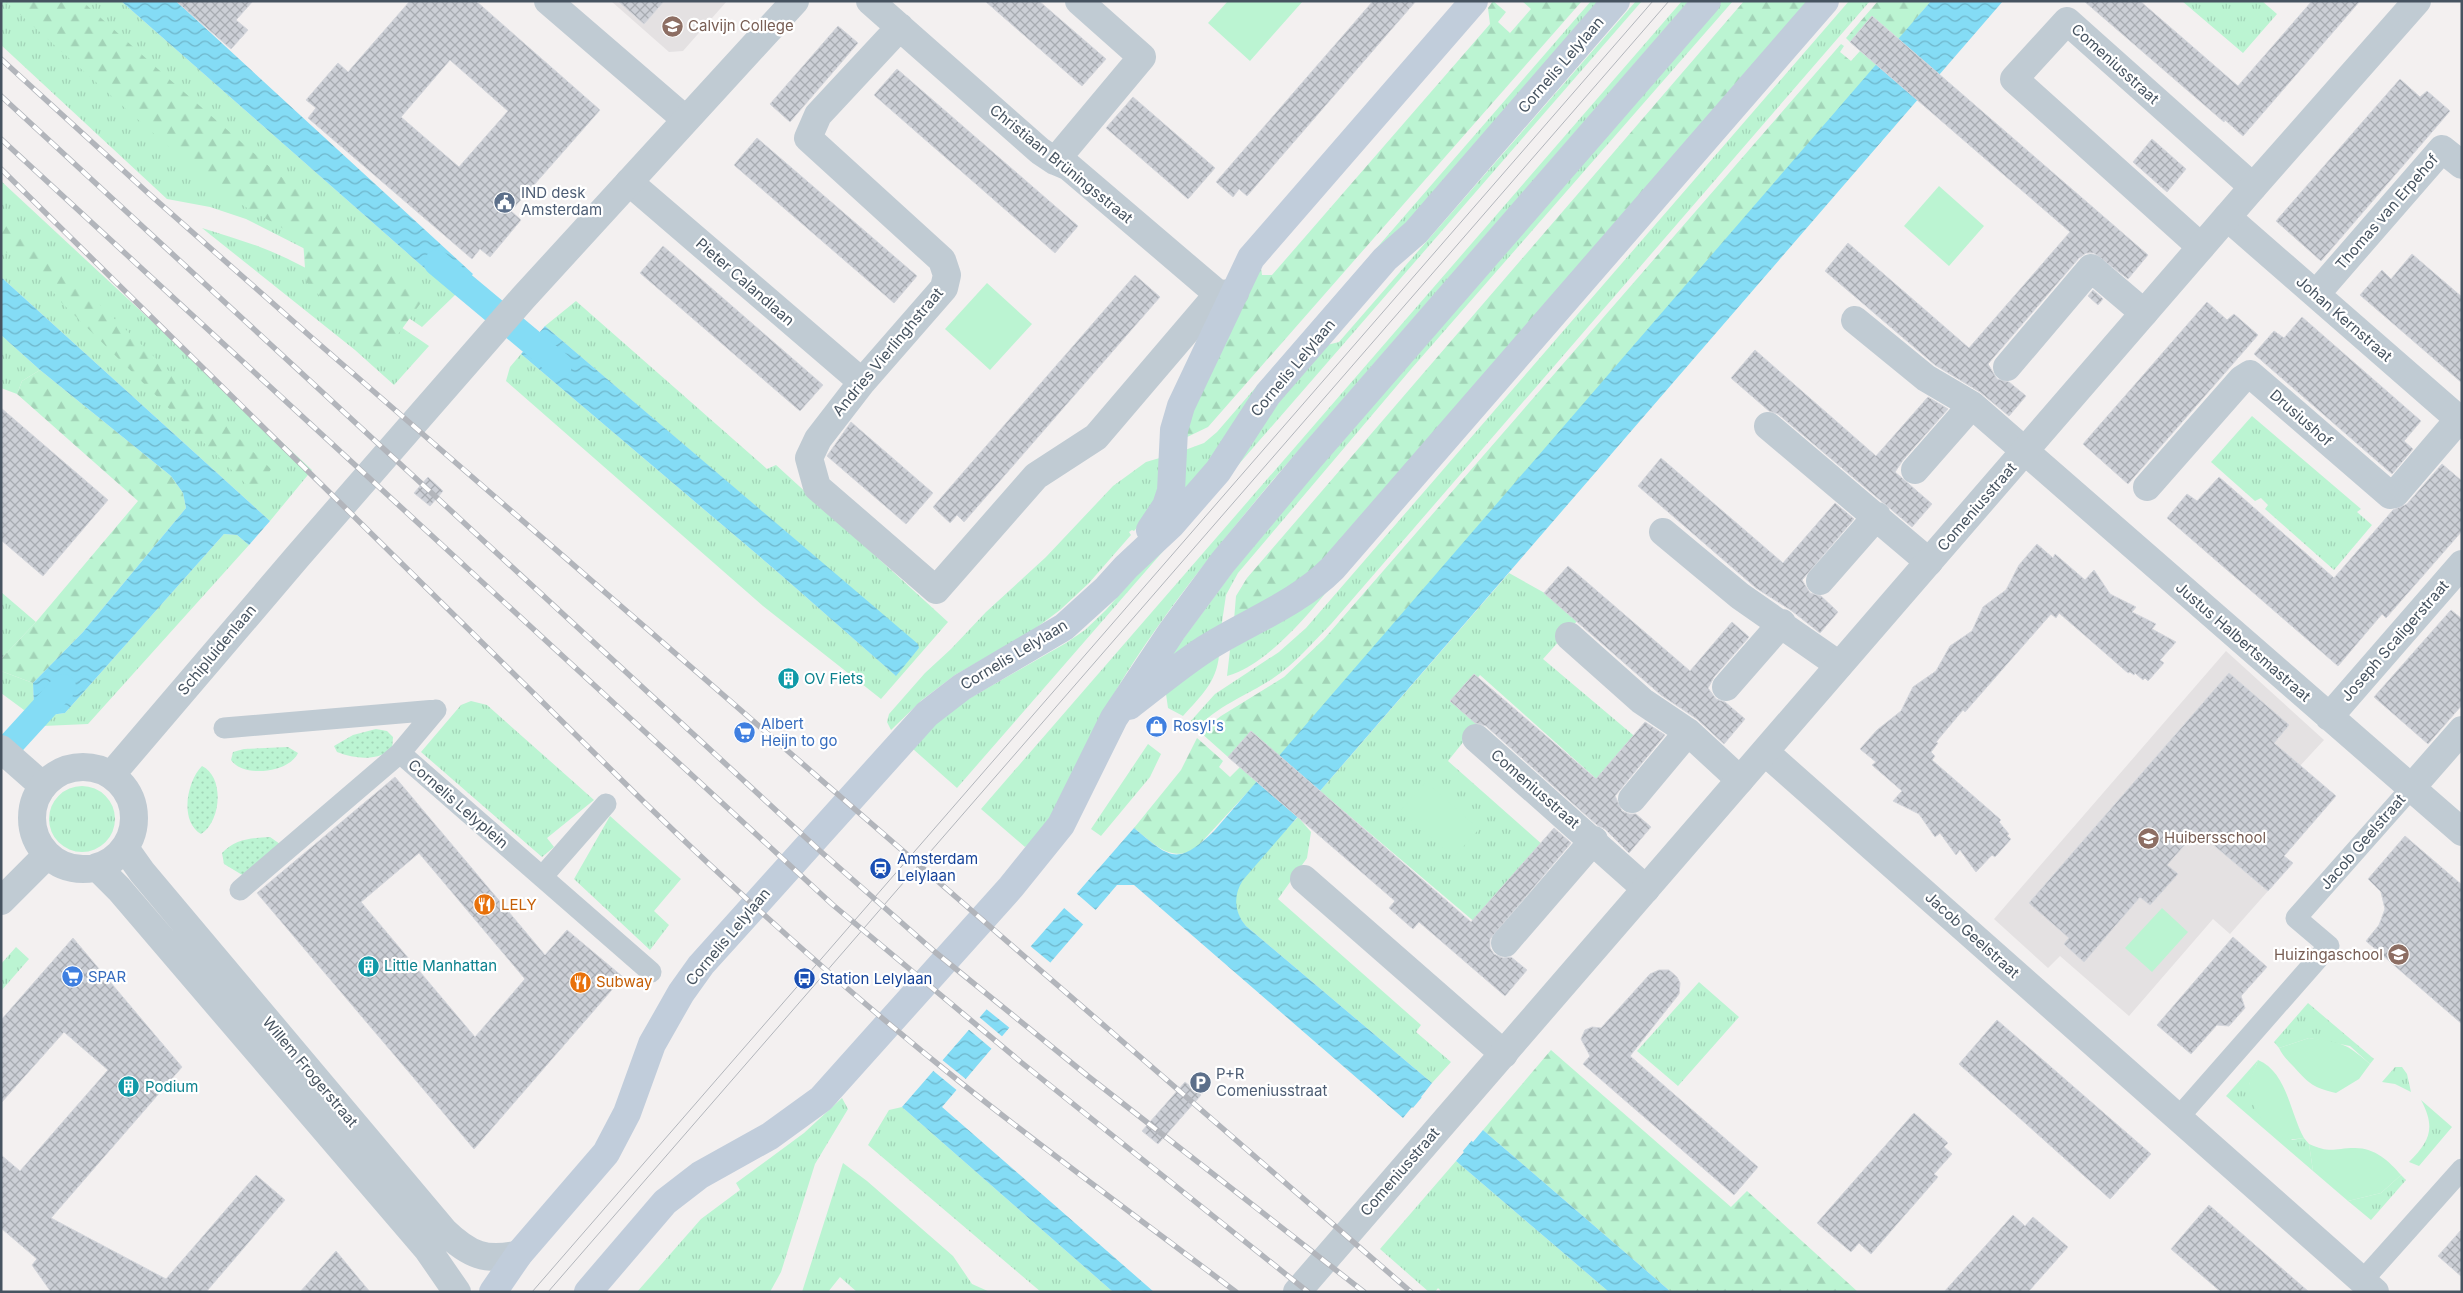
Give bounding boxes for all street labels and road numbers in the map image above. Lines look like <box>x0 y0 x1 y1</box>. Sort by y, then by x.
street label: Cornelis Lelylaan <box>1514 13 1608 117</box>
street label: Comeniusstraat <box>2068 19 2163 108</box>
street label: Christiaan Brüningsstraat <box>986 100 1137 227</box>
street label: Thomas van Erpehof <box>2331 150 2442 274</box>
street label: Pieter Calandlaan <box>692 234 798 330</box>
street label: Johan Kernstraat <box>2292 272 2396 366</box>
street label: Andries Vierlinghstraat <box>828 284 947 420</box>
street label: Cornelis Lelylaan <box>1246 315 1339 420</box>
street label: Drusiushof <box>2266 385 2337 450</box>
street label: Comeniusstraat <box>1933 458 2020 555</box>
street label: Joseph Scaligerstraat <box>2337 576 2452 705</box>
street label: Justus Halbertsmastraat <box>2172 578 2315 706</box>
street label: Schipluidenlaan <box>173 601 260 699</box>
street label: Cornelis Lelylaan <box>957 615 1071 694</box>
street label: Comeniusstraat <box>1487 745 1584 832</box>
street label: Cornelis Lelyplein <box>404 755 512 852</box>
street label: Jacob Geelstraat <box>2316 790 2409 893</box>
street label: Cornelis Lelylaan <box>681 884 774 989</box>
street label: Jacob Geelstraat <box>1921 887 2024 982</box>
street label: Willem Frogerstraat <box>259 1013 362 1131</box>
street label: Comeniusstraat <box>1356 1123 1443 1220</box>

